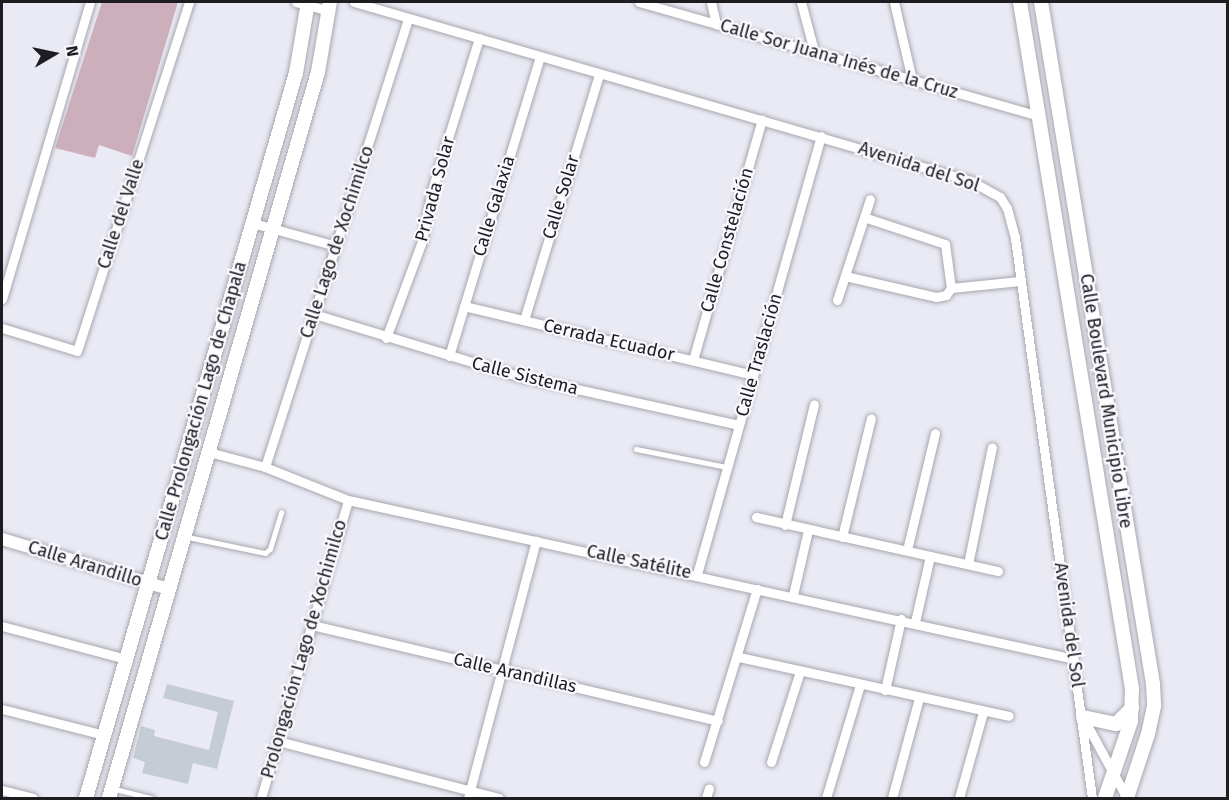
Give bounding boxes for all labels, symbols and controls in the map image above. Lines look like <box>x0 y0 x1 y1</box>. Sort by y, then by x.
street label: Calle Sor Juana Inés de la Cruz <box>718 15 960 103</box>
north arrow <box>24 24 84 84</box>
text: N <box>62 44 82 58</box>
street label: Privada Solar <box>411 134 459 244</box>
street label: Avenida del Sol <box>856 137 982 197</box>
street label: Calle Lago de Xochimilco <box>296 143 378 341</box>
street label: Calle Solar <box>538 152 584 242</box>
street label: Calle Galaxia <box>468 153 520 259</box>
street label: Calle del Valle <box>93 156 149 272</box>
street label: Calle Constelación <box>696 165 758 315</box>
street label: Calle Prolongación Lago de Chapala <box>151 259 251 543</box>
street label: Calle Boulevard Municipio Libre <box>1075 272 1137 530</box>
street label: Calle Traslación <box>731 291 787 419</box>
street label: Cerrada Ecuador <box>541 314 677 366</box>
street label: Calle Sistema <box>469 352 581 400</box>
street label: Prolongación Lago de Xochimilco <box>257 517 351 781</box>
street label: Calle Arandillo <box>25 536 145 592</box>
street label: Calle Satélite <box>585 540 693 584</box>
street label: Avenida del Sol <box>1050 561 1088 689</box>
street label: Calle Arandillas <box>451 648 579 698</box>

